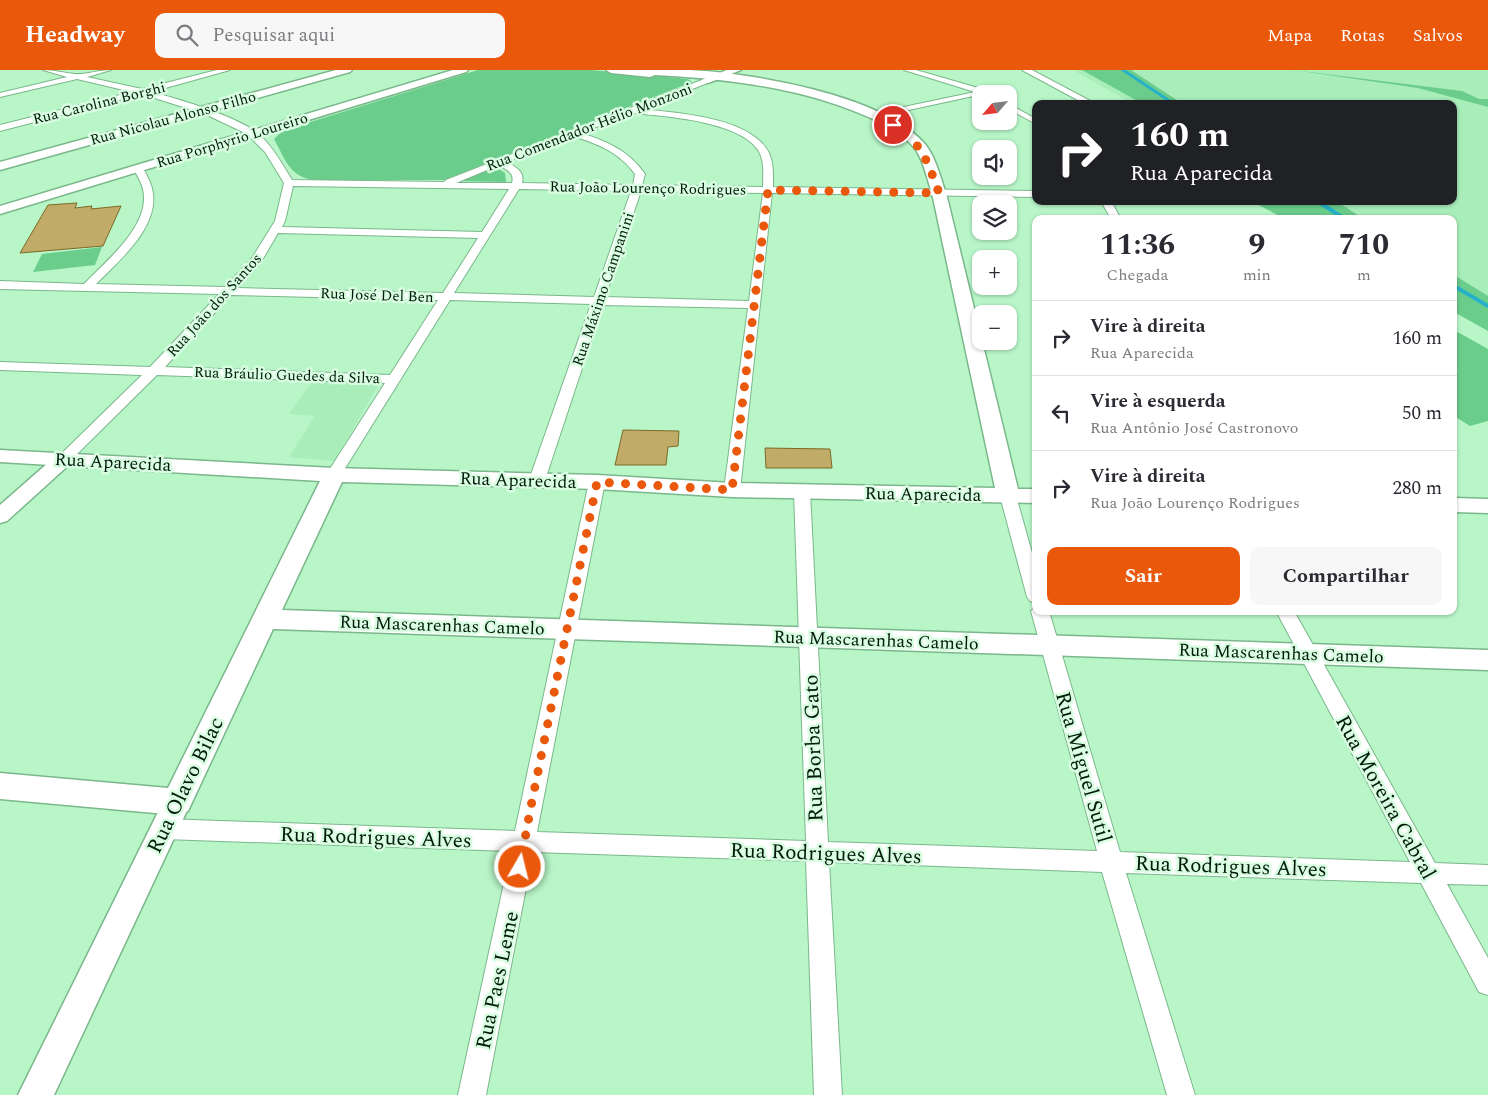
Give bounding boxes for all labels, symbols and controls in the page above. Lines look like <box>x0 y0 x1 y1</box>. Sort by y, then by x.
search box <box>155 13 505 58</box>
text: Headway <box>25 17 125 53</box>
icon: search <box>173 21 201 49</box>
text: Pesquisar aqui <box>213 21 335 50</box>
text: Mapa <box>1267 22 1312 49</box>
text: Rotas <box>1340 22 1385 49</box>
text: Salvos <box>1413 22 1463 49</box>
street label: Rua Carolina Borghi <box>30 76 168 131</box>
street label: Rua Comendador Hélio Monzoni <box>483 77 696 177</box>
street label: Rua Nicolau Alonso Filho <box>88 85 259 152</box>
north arrow <box>972 85 1018 130</box>
map controls <box>972 85 1017 350</box>
pin <box>872 104 914 146</box>
street label: Rua Porphyrio Loureiro <box>153 106 311 174</box>
text: 160 m <box>1130 109 1229 162</box>
icon: arrive <box>879 111 907 139</box>
icon: right <box>1047 120 1112 185</box>
button: sound <box>972 140 1017 185</box>
text: Rua Aparecida <box>1130 157 1273 190</box>
street label: Rua João Lourenço Rodrigues <box>549 175 747 202</box>
button: layers <box>972 195 1017 240</box>
street label: Rua Máximo Campanini <box>566 209 641 369</box>
text: 11:36 <box>1100 222 1175 268</box>
text: 9 <box>1248 222 1265 268</box>
text: 710 <box>1339 222 1389 268</box>
street label: Rua João dos Santos <box>161 248 268 363</box>
button: + <box>972 250 1017 295</box>
text: Chegada <box>1107 263 1168 287</box>
text: min <box>1243 263 1271 287</box>
text: m <box>1357 263 1371 287</box>
street label: Rua José Del Ben <box>320 282 434 309</box>
button: − <box>972 305 1017 350</box>
text: Vire à direita <box>1090 312 1206 341</box>
icon: right <box>1047 324 1075 352</box>
text: 160 m <box>1392 324 1442 353</box>
text: Rua Aparecida <box>1090 341 1194 365</box>
street label: Rua Bráulio Guedes da Silva <box>194 361 381 390</box>
text: Vire à esquerda <box>1090 387 1226 416</box>
icon: left <box>1047 399 1075 427</box>
text: 50 m <box>1402 399 1442 428</box>
text: Rua Antônio José Castronovo <box>1090 416 1298 440</box>
street label: Rua Aparecida <box>54 446 172 479</box>
text: Vire à direita <box>1090 462 1206 491</box>
street label: Rua Aparecida <box>459 465 577 496</box>
icon: right <box>1047 474 1075 502</box>
text: 280 m <box>1392 474 1442 503</box>
street label: Rua Aparecida <box>864 480 982 509</box>
text: Rua João Lourenço Rodrigues <box>1090 491 1300 515</box>
button: Sair <box>1047 547 1240 605</box>
button: Compartilhar <box>1250 547 1442 605</box>
street label: Rua Mascarenhas Camelo <box>339 608 545 643</box>
street label: Rua Mascarenhas Camelo <box>773 623 979 658</box>
street label: Rua Mascarenhas Camelo <box>1178 636 1384 671</box>
street label: Rua Borba Gato <box>795 674 833 822</box>
street label: Rua Miguel Sutil <box>1046 688 1120 847</box>
street label: Rua Moreira Cabral <box>1327 709 1444 886</box>
street label: Rua Olavo Bilac <box>139 712 233 859</box>
street label: Rua Rodrigues Alves <box>280 819 472 857</box>
street label: Rua Rodrigues Alves <box>730 835 922 873</box>
position arrow <box>493 840 545 892</box>
street label: Rua Rodrigues Alves <box>1135 848 1327 886</box>
street label: Rua Paes Leme <box>468 908 528 1052</box>

